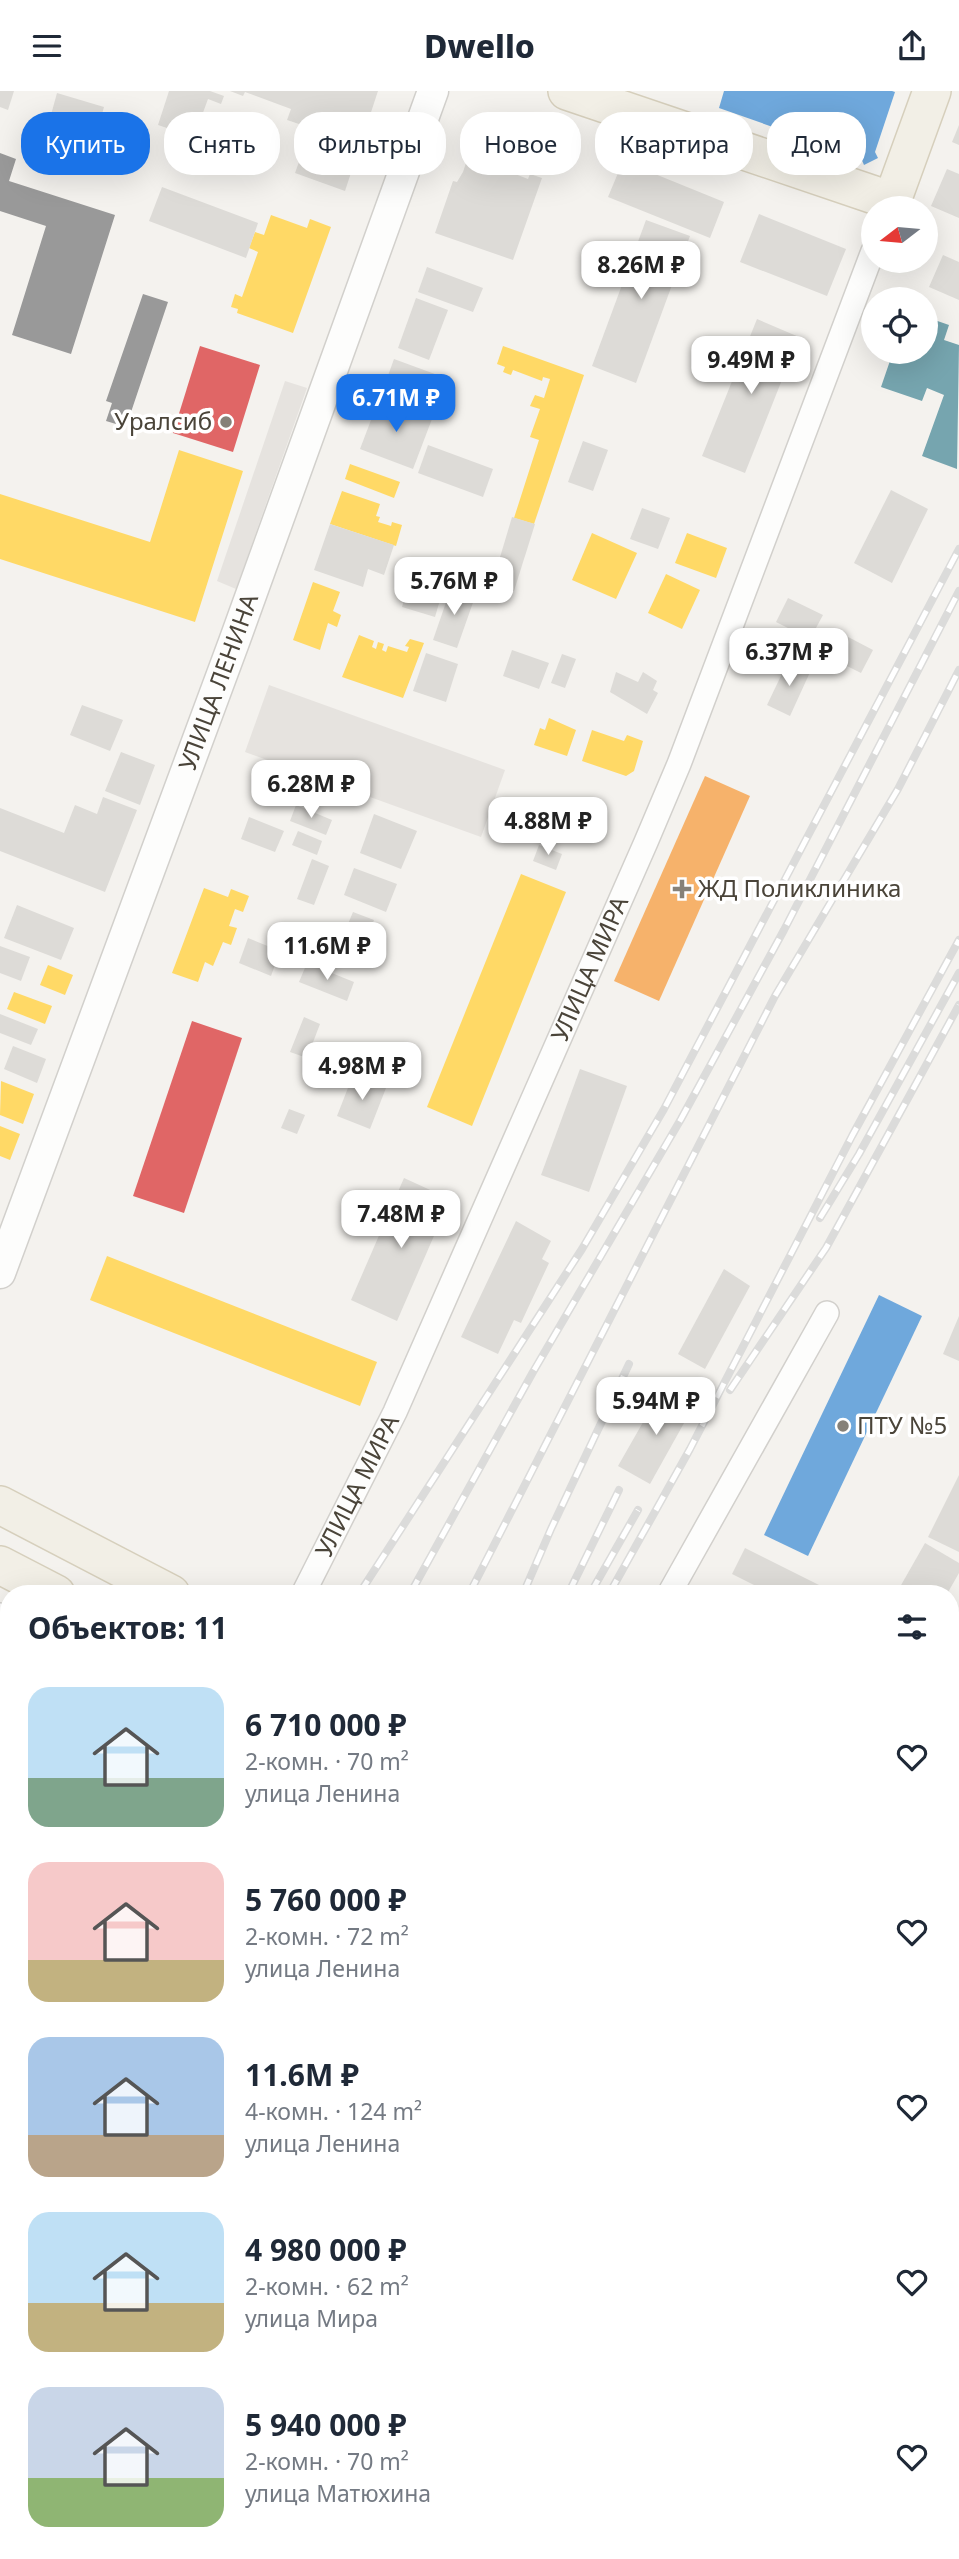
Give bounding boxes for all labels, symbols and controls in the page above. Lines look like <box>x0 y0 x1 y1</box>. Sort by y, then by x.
text: Dwello <box>424 24 535 67</box>
icon: menu <box>28 27 66 65</box>
icon: share <box>893 27 931 65</box>
chip: Купить <box>21 112 150 175</box>
chip: Снять <box>164 112 280 175</box>
chip: Фильтры <box>294 112 446 175</box>
chip: Новое <box>460 112 581 175</box>
chip: Квартира <box>595 112 753 175</box>
chip: Дом <box>767 112 866 175</box>
north arrow <box>861 196 938 273</box>
map controls <box>861 196 938 364</box>
pin: 8.26M ₽ <box>576 241 706 301</box>
text: 8.26M ₽ <box>597 248 685 280</box>
button: locate <box>861 287 938 364</box>
pin: 9.49M ₽ <box>686 337 816 396</box>
text: 9.49M ₽ <box>707 343 795 375</box>
pin: 6.71M ₽ <box>331 375 461 434</box>
text: 6.71M ₽ <box>352 381 440 413</box>
place label: Уралсиб <box>114 404 212 437</box>
marker: Уралсиб <box>218 414 234 430</box>
pin: 5.76M ₽ <box>389 557 519 617</box>
text: 5.76M ₽ <box>410 564 498 596</box>
street label: УЛИЦА ЛЕНИНА <box>170 588 265 775</box>
pin: 6.37M ₽ <box>724 629 854 688</box>
text: 6.37M ₽ <box>745 635 833 667</box>
pin: 6.28M ₽ <box>246 761 376 820</box>
text: 6.28M ₽ <box>267 767 355 799</box>
pin: 4.88M ₽ <box>483 797 613 857</box>
text: 4.88M ₽ <box>504 804 592 836</box>
place label: ЖД Поликлиника <box>698 871 901 904</box>
marker: ЖД Поликлиника <box>672 879 692 899</box>
street label: УЛИЦА МИРА <box>542 890 635 1046</box>
pin: 11.6M ₽ <box>262 923 392 982</box>
text: 11.6M ₽ <box>283 929 371 961</box>
pin: 4.98M ₽ <box>297 1042 427 1102</box>
text: 4.98M ₽ <box>318 1049 406 1081</box>
pin: 7.48M ₽ <box>336 1191 466 1250</box>
text: 7.48M ₽ <box>357 1197 445 1229</box>
pin: 5.94M ₽ <box>591 1377 721 1437</box>
text: 5.94M ₽ <box>612 1384 700 1416</box>
street label: УЛИЦА МИРА <box>306 1408 406 1562</box>
place label: ПТУ №5 <box>857 1408 947 1441</box>
marker: ПТУ №5 <box>835 1418 851 1434</box>
text: Объектов: 11 <box>28 1607 228 1648</box>
icon: filters <box>893 1608 931 1646</box>
text: 6 710 000 ₽ <box>245 1704 407 1745</box>
icon: home <box>84 1715 168 1799</box>
icon: heart <box>893 1738 931 1776</box>
text: 2-комн. · 70 m² <box>245 1745 409 1777</box>
text: улица Ленина <box>245 1777 400 1809</box>
text: 5 760 000 ₽ <box>245 1879 407 1920</box>
icon: home <box>84 1890 168 1974</box>
icon: heart <box>893 1913 931 1951</box>
text: 2-комн. · 72 m² <box>245 1920 409 1952</box>
text: улица Ленина <box>245 1952 400 1984</box>
text: 11.6M ₽ <box>245 2054 359 2095</box>
icon: home <box>84 2065 168 2149</box>
icon: heart <box>893 2088 931 2126</box>
text: 4-комн. · 124 m² <box>245 2095 422 2127</box>
text: улица Ленина <box>245 2127 400 2159</box>
text: 4 980 000 ₽ <box>245 2229 407 2270</box>
icon: home <box>84 2240 168 2324</box>
icon: heart <box>893 2263 931 2301</box>
text: 2-комн. · 62 m² <box>245 2270 409 2302</box>
text: улица Мира <box>245 2302 378 2334</box>
text: 5 940 000 ₽ <box>245 2404 407 2445</box>
icon: home <box>84 2415 168 2499</box>
icon: heart <box>893 2438 931 2476</box>
text: 2-комн. · 70 m² <box>245 2445 409 2477</box>
text: улица Матюхина <box>245 2477 431 2509</box>

